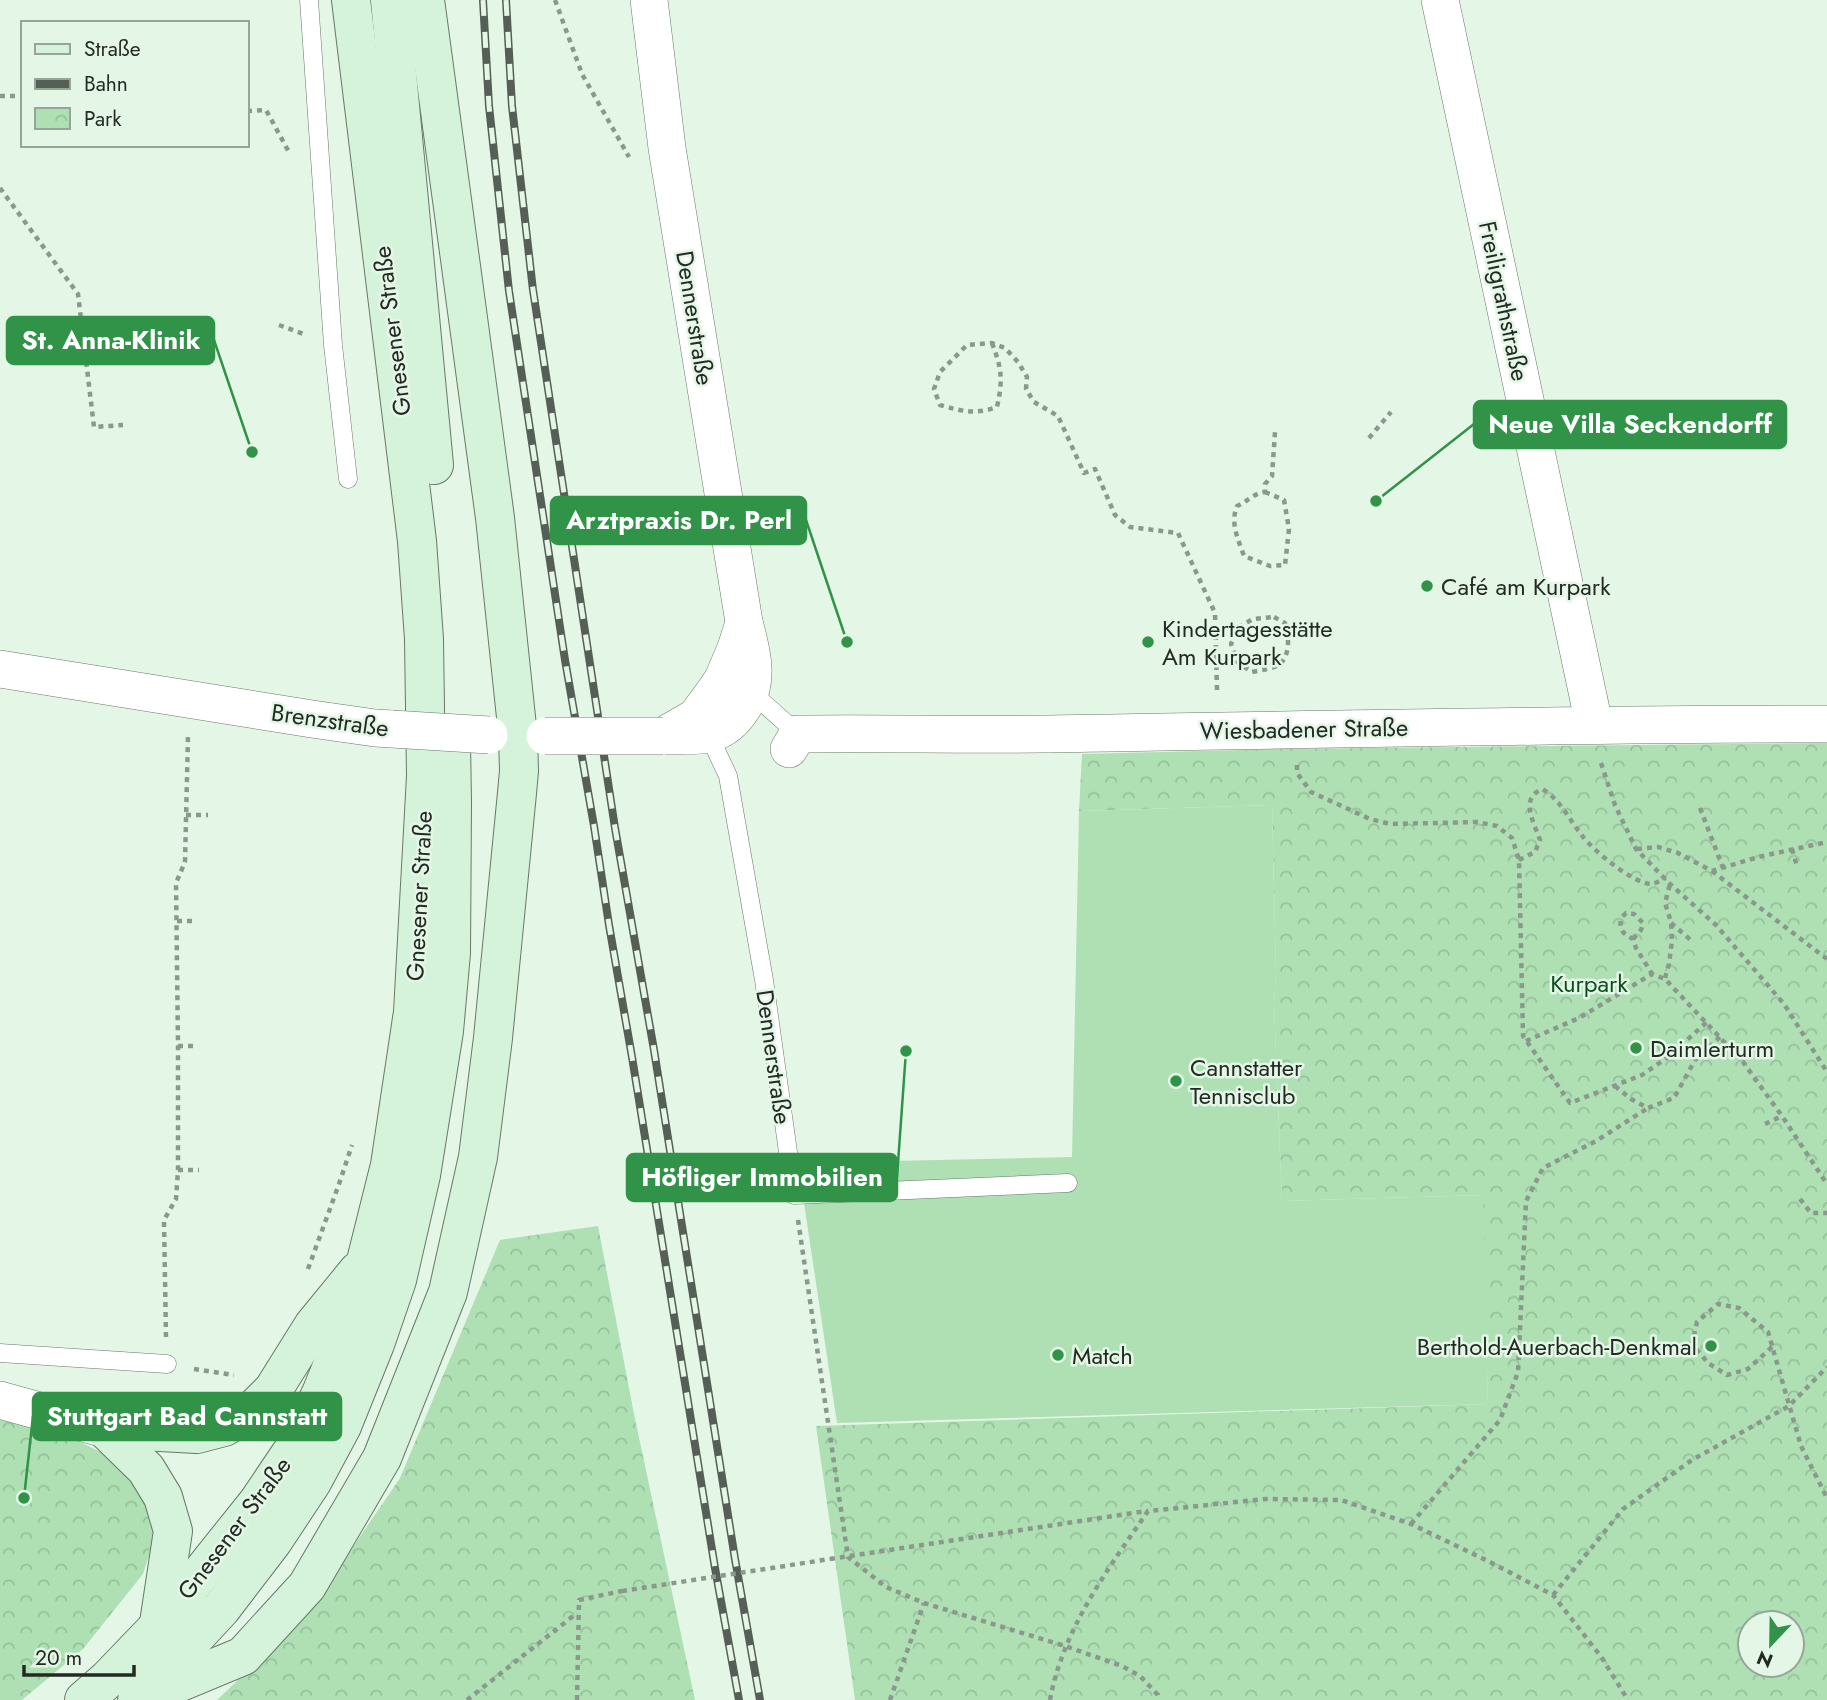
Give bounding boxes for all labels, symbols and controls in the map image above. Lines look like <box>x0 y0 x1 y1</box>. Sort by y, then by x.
legend <box>21 21 248 147</box>
text: Straße <box>84 34 141 64</box>
text: Bahn <box>84 69 128 99</box>
text: Park <box>84 104 122 134</box>
street label: Freiligrathstraße <box>1470 218 1538 384</box>
street label: Gnesener Straße <box>364 244 420 418</box>
street label: Dennerstraße <box>667 248 723 388</box>
callout: St. Anna-Klinik <box>7 317 214 364</box>
text: St. Anna-Klinik <box>22 321 200 359</box>
callout: Neue Villa Seckendorff <box>1474 401 1786 448</box>
text: Neue Villa Seckendorff <box>1488 405 1773 443</box>
callout: Arztpraxis Dr. Perl <box>551 497 806 544</box>
text: Arztpraxis Dr. Perl <box>565 501 792 539</box>
place label: Café am Kurpark <box>1441 569 1611 604</box>
marker: Café am Kurpark <box>1419 578 1435 594</box>
place label: Kindertagesstätte Am Kurpark <box>1162 611 1333 674</box>
marker: Kindertagesstätte Am Kurpark <box>1140 634 1156 650</box>
street label: Brenzstraße <box>269 694 391 746</box>
street label: Wiesbadener Straße <box>1200 710 1408 748</box>
street label: Gnesener Straße <box>397 810 441 982</box>
park label: Kurpark <box>1550 966 1628 1001</box>
street label: Dennerstraße <box>747 987 801 1127</box>
place label: Daimlerturm <box>1650 1031 1774 1066</box>
marker: Daimlerturm <box>1628 1040 1644 1056</box>
place label: Cannstatter Tennisclub <box>1190 1050 1303 1113</box>
marker: Cannstatter Tennisclub <box>1168 1073 1184 1089</box>
callout: Höfliger Immobilien <box>627 1154 897 1201</box>
text: Höfliger Immobilien <box>641 1158 883 1196</box>
place label: Berthold-Auerbach-Denkmal <box>1417 1329 1697 1364</box>
place label: Match <box>1072 1338 1133 1373</box>
marker: Berthold-Auerbach-Denkmal <box>1703 1338 1719 1354</box>
marker: Match <box>1050 1347 1066 1363</box>
callout: Stuttgart Bad Cannstatt <box>33 1393 341 1440</box>
text: Stuttgart Bad Cannstatt <box>47 1397 328 1435</box>
street label: Gnesener Straße <box>169 1449 299 1607</box>
north arrow <box>1736 1609 1806 1679</box>
scale bar <box>24 1634 135 1678</box>
text: 20 m <box>35 1643 82 1673</box>
text: N <box>1753 1644 1777 1675</box>

